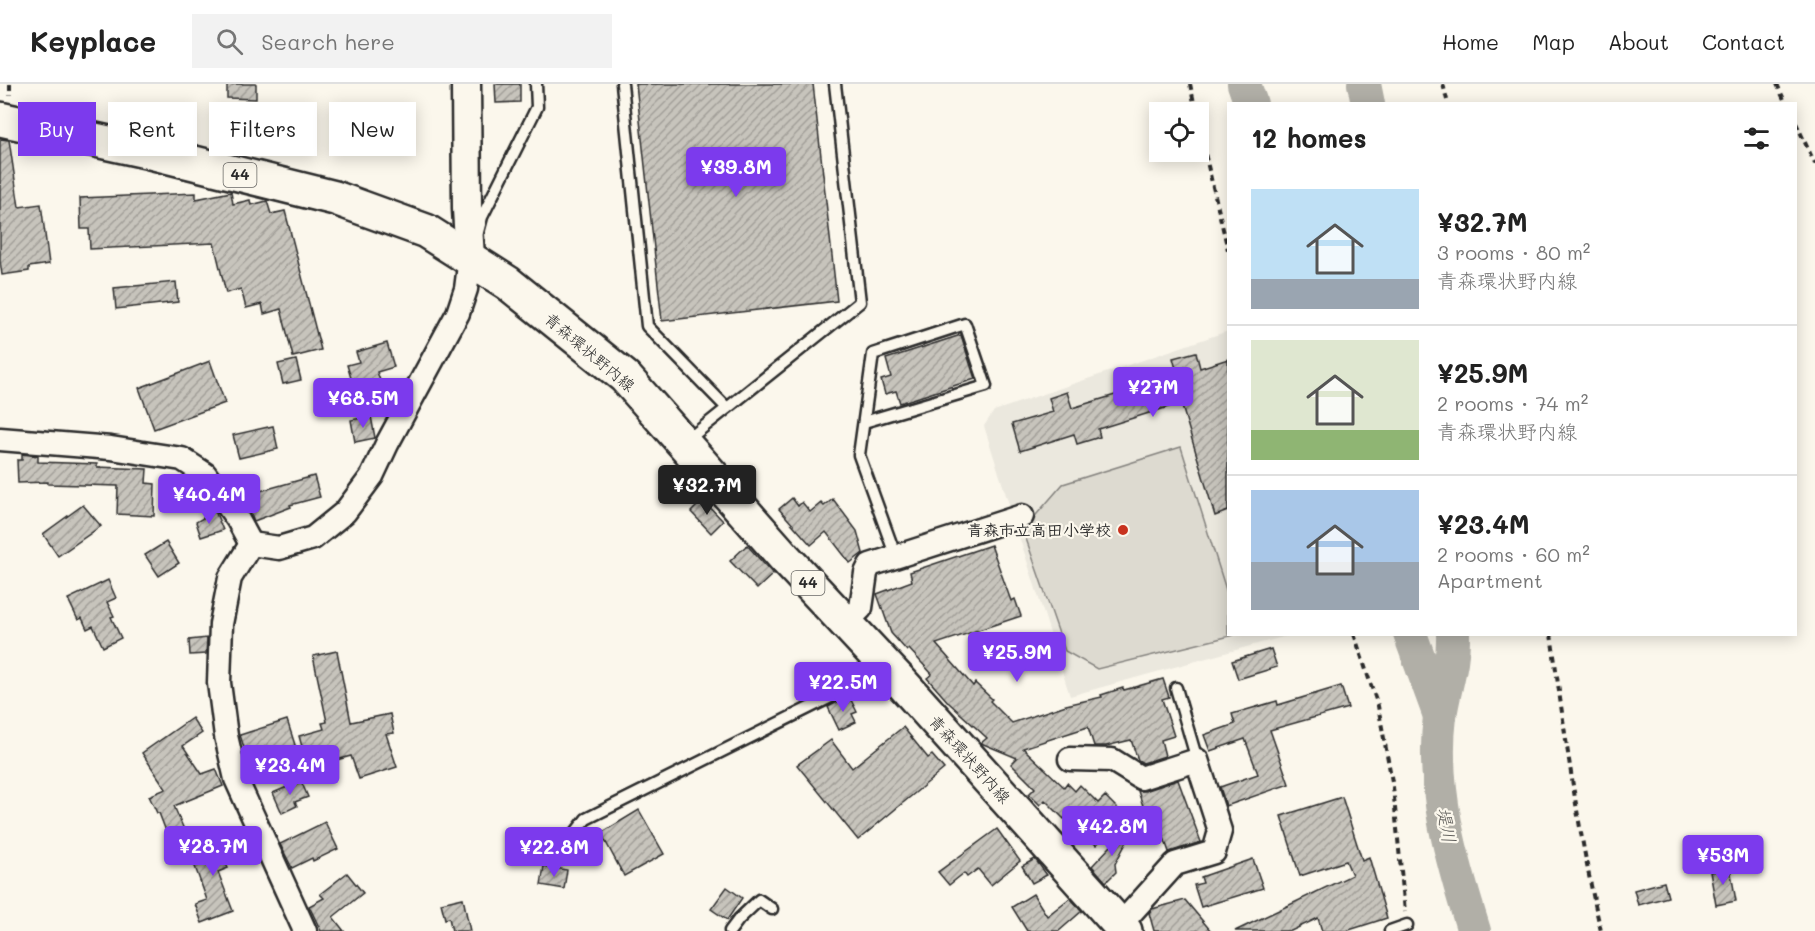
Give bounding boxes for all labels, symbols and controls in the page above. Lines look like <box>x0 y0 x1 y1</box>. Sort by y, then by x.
search box <box>192 14 612 68</box>
text: Keyplace <box>30 23 156 59</box>
icon: search <box>213 25 246 58</box>
text: Search here <box>261 27 395 56</box>
text: Home <box>1442 28 1499 55</box>
text: Map <box>1532 28 1575 55</box>
text: About <box>1608 28 1669 55</box>
text: Contact <box>1702 28 1785 55</box>
chip: Buy <box>18 102 96 156</box>
chip: Rent <box>108 102 197 156</box>
chip: Filters <box>209 102 317 156</box>
chip: New <box>329 102 416 156</box>
map controls <box>1149 102 1209 162</box>
button: locate <box>1149 102 1209 162</box>
text: 12 homes <box>1251 121 1367 155</box>
icon: filters <box>1740 122 1773 155</box>
pin: ¥39.8M <box>687 147 785 198</box>
text: ¥39.8M <box>700 153 772 179</box>
road number: 44 <box>224 163 256 187</box>
text: ¥32.7M <box>1437 205 1528 239</box>
icon: home <box>1299 213 1371 285</box>
text: 3 rooms · 80 m² <box>1437 239 1590 265</box>
text: 青森環状野内線 <box>1437 267 1577 293</box>
street label: 青森環状野内線 <box>541 308 640 396</box>
text: ¥25.9M <box>1437 356 1528 390</box>
icon: home <box>1299 364 1371 436</box>
pin: ¥27M <box>1117 367 1189 418</box>
text: ¥27M <box>1127 373 1179 399</box>
pin: ¥68.5M <box>314 378 412 429</box>
text: ¥68.5M <box>327 384 399 410</box>
text: 2 rooms · 74 m² <box>1437 390 1588 416</box>
text: 青森環状野内線 <box>1437 418 1577 444</box>
pin: ¥32.7M <box>658 465 756 516</box>
text: ¥32.7M <box>672 471 742 497</box>
pin: ¥40.4M <box>160 474 258 525</box>
text: ¥40.4M <box>172 480 246 506</box>
text: ¥23.4M <box>1437 507 1530 541</box>
icon: home <box>1299 514 1371 586</box>
place label: 青森市立高田小学校 <box>967 519 1111 540</box>
marker: 青森市立高田小学校 <box>1116 523 1130 537</box>
text: 2 rooms · 60 m² <box>1437 541 1590 567</box>
text: Apartment <box>1437 567 1543 593</box>
road number: 44 <box>792 571 824 595</box>
pin: ¥25.9M <box>968 632 1066 683</box>
text: ¥25.9M <box>982 638 1052 664</box>
pin: ¥22.5M <box>794 662 892 713</box>
text: ¥22.5M <box>808 668 878 694</box>
street label: 青森環状野内線 <box>925 710 1016 807</box>
pin: ¥23.4M <box>241 745 339 796</box>
text: ¥23.4M <box>254 751 326 777</box>
water label: 堤川 <box>1432 805 1462 845</box>
pin: ¥42.8M <box>1063 806 1161 857</box>
text: ¥42.8M <box>1076 812 1148 838</box>
pin: ¥28.7M <box>164 826 262 877</box>
pin: ¥22.8M <box>505 827 603 878</box>
text: ¥28.7M <box>178 832 248 858</box>
text: ¥22.8M <box>519 833 589 859</box>
pin: ¥53M <box>1687 835 1759 886</box>
text: ¥53M <box>1697 841 1749 867</box>

